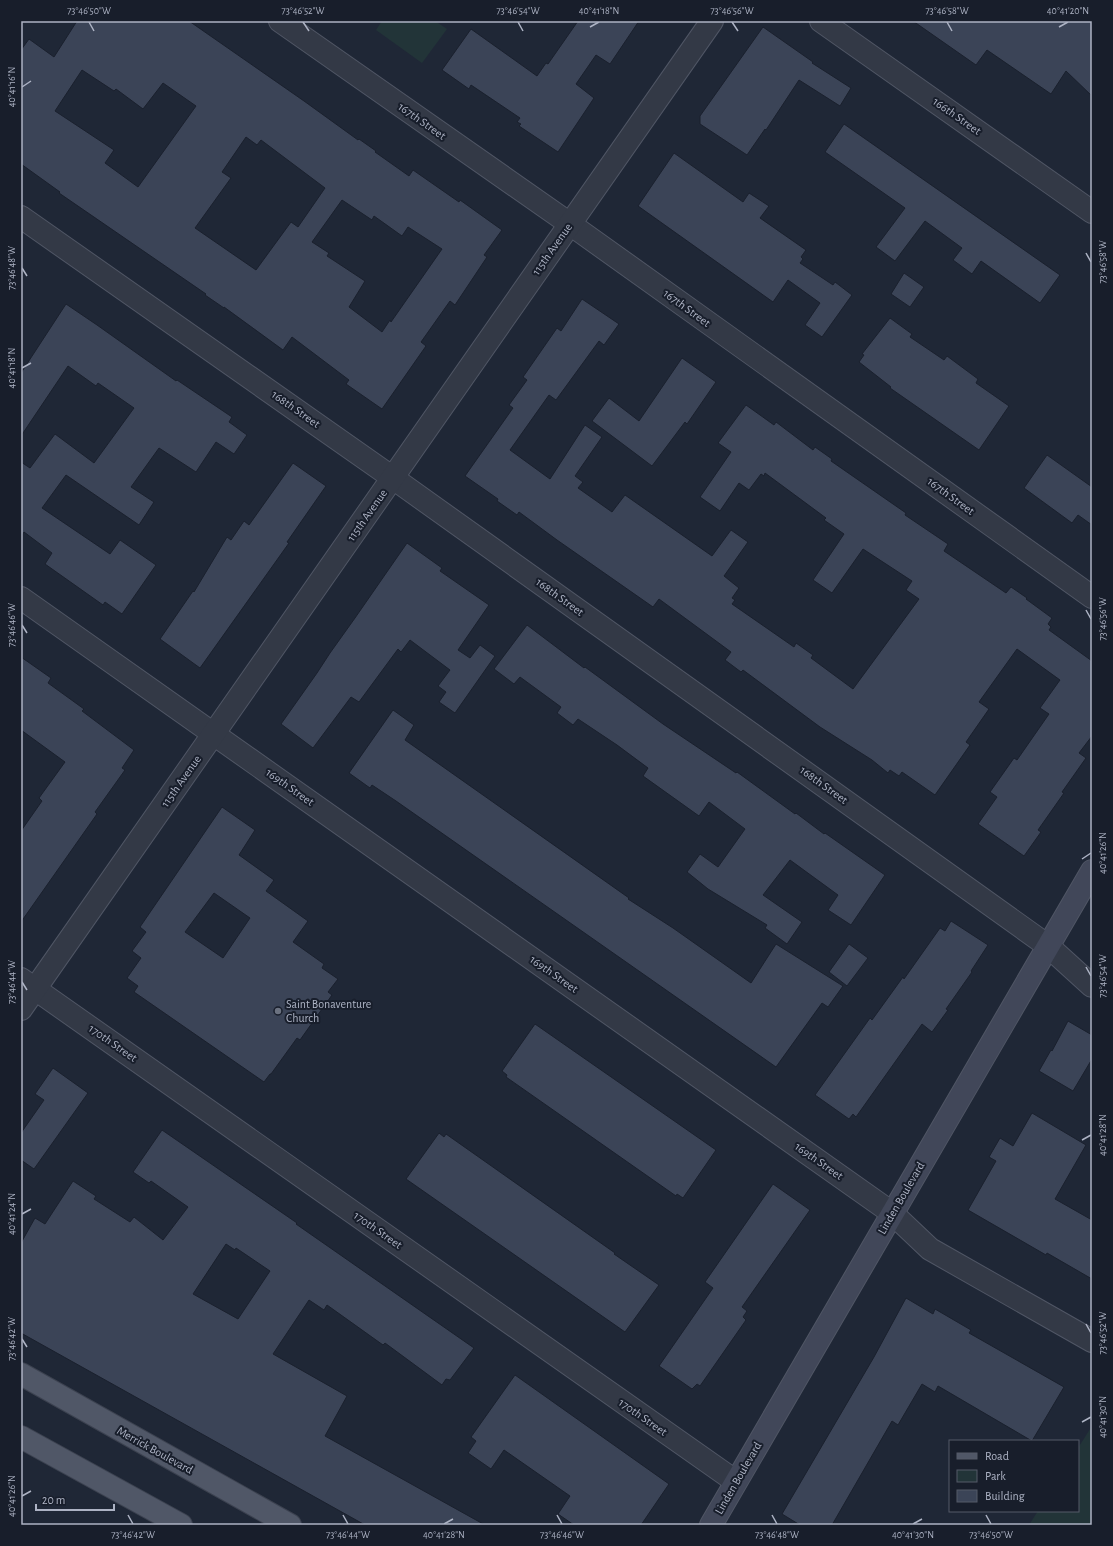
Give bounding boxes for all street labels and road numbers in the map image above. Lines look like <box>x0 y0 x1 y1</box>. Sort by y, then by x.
street label: 166th Street <box>931 95 983 137</box>
street label: 167th Street <box>396 100 448 142</box>
street label: 115th Avenue <box>530 221 574 277</box>
street label: 167th Street <box>661 287 713 329</box>
street label: 168th Street <box>270 388 322 430</box>
street label: 167th Street <box>925 475 977 517</box>
street label: 115th Avenue <box>345 487 389 543</box>
street label: 168th Street <box>534 576 586 618</box>
street label: 115th Avenue <box>159 753 203 809</box>
street label: 168th Street <box>798 764 850 806</box>
street label: 169th Street <box>264 766 316 808</box>
street label: 169th Street <box>528 953 580 995</box>
street label: 170th Street <box>87 1022 139 1064</box>
street label: 169th Street <box>793 1140 845 1182</box>
street label: Linden Boulevard <box>875 1160 927 1236</box>
street label: 170th Street <box>352 1209 404 1251</box>
street label: 170th Street <box>617 1396 669 1438</box>
street label: Merrick Boulevard <box>115 1424 195 1476</box>
street label: Linden Boulevard <box>712 1440 764 1516</box>

